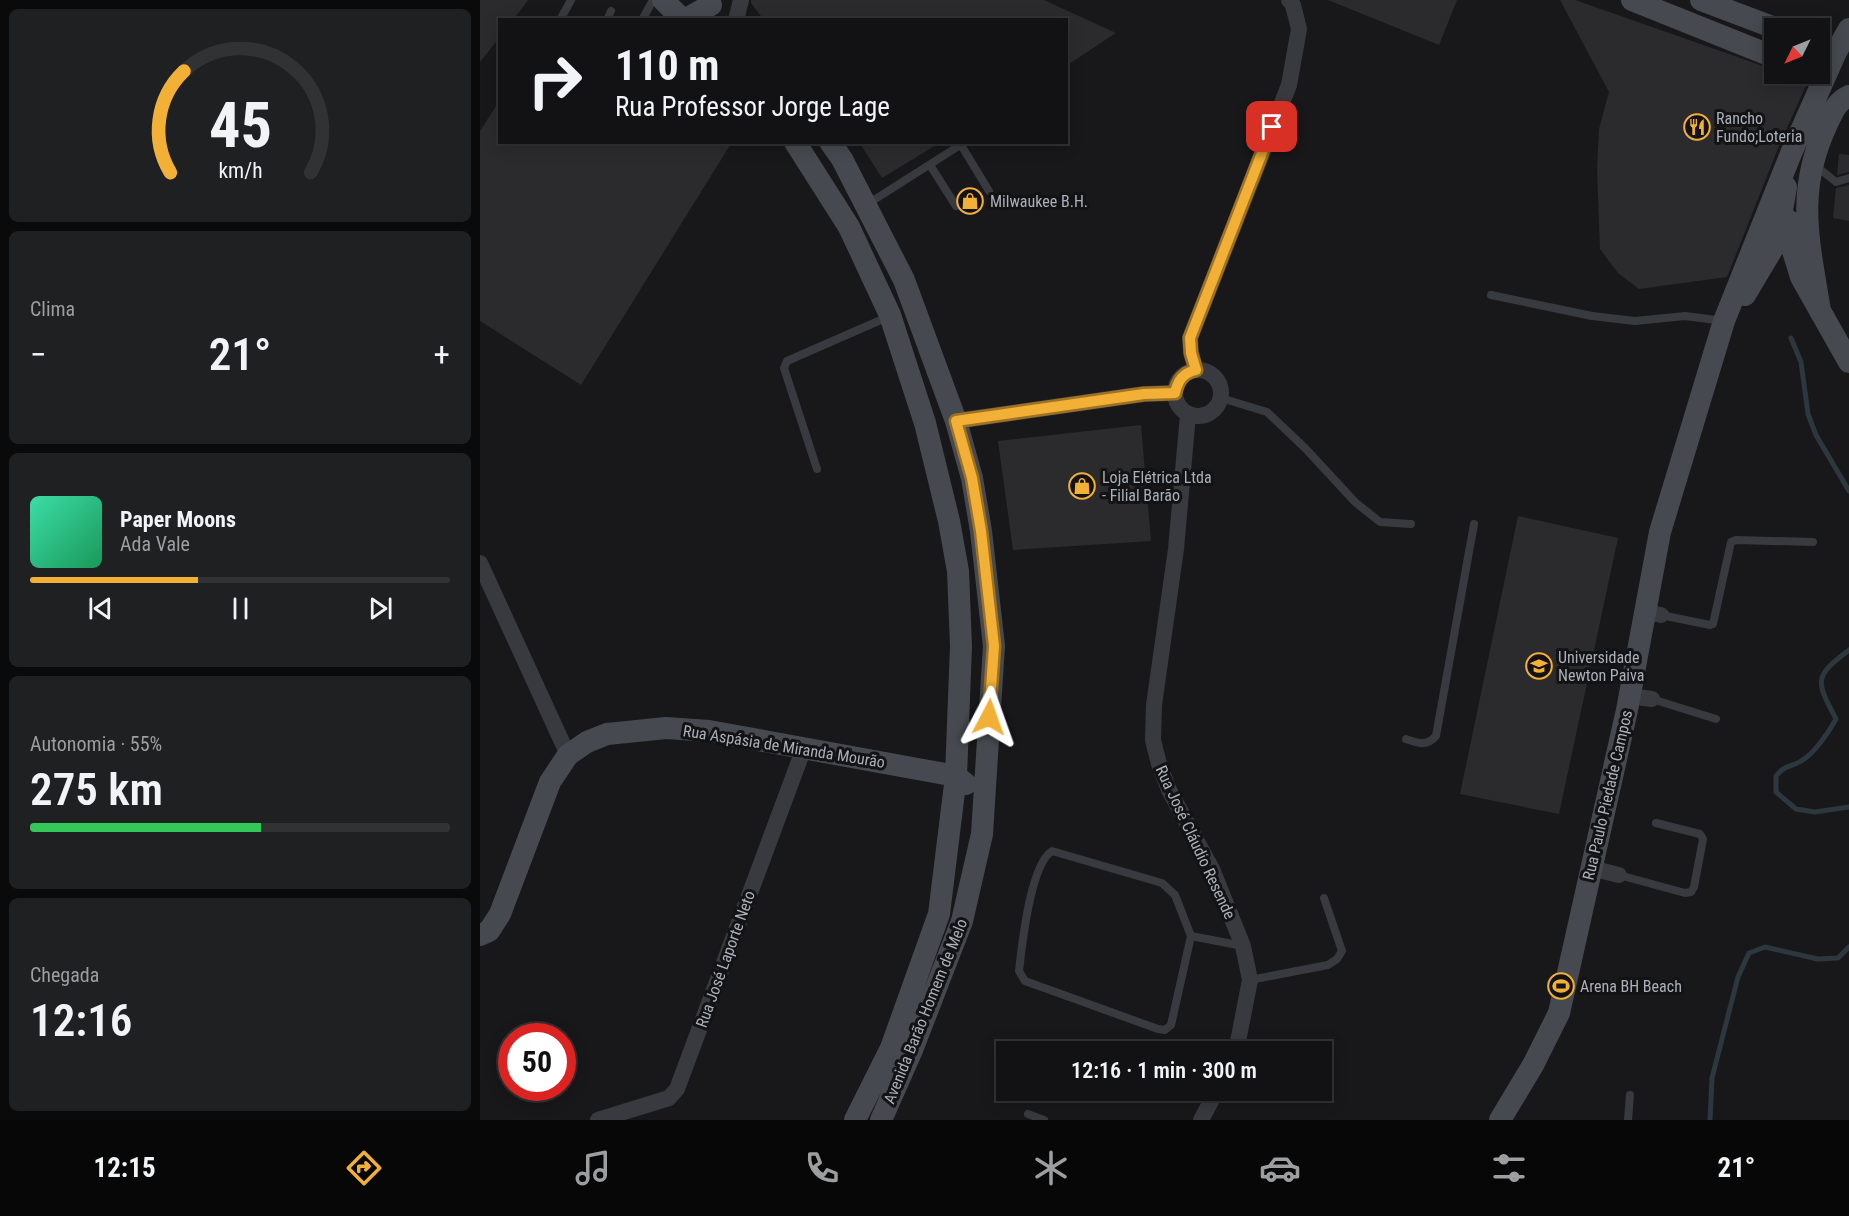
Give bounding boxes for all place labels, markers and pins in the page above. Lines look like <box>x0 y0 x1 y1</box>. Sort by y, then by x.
pin <box>1246 101 1297 152</box>
place label: Rancho Fundo;Loteria <box>1716 109 1802 146</box>
restaurant icon: Rancho Fundo;Loteria <box>1682 112 1712 142</box>
shop icon: Milwaukee B.H. <box>955 186 985 216</box>
place label: Milwaukee B.H. <box>990 192 1088 211</box>
place label: Loja Elétrica Ltda - Filial Barão <box>1102 468 1212 505</box>
shop icon: Loja Elétrica Ltda - Filial Barão <box>1067 471 1097 501</box>
place label: Universidade Newton Paiva <box>1558 648 1644 685</box>
school or university icon: Universidade Newton Paiva <box>1524 651 1554 681</box>
sports icon: Arena BH Beach <box>1546 971 1576 1001</box>
place label: Arena BH Beach <box>1580 977 1682 996</box>

